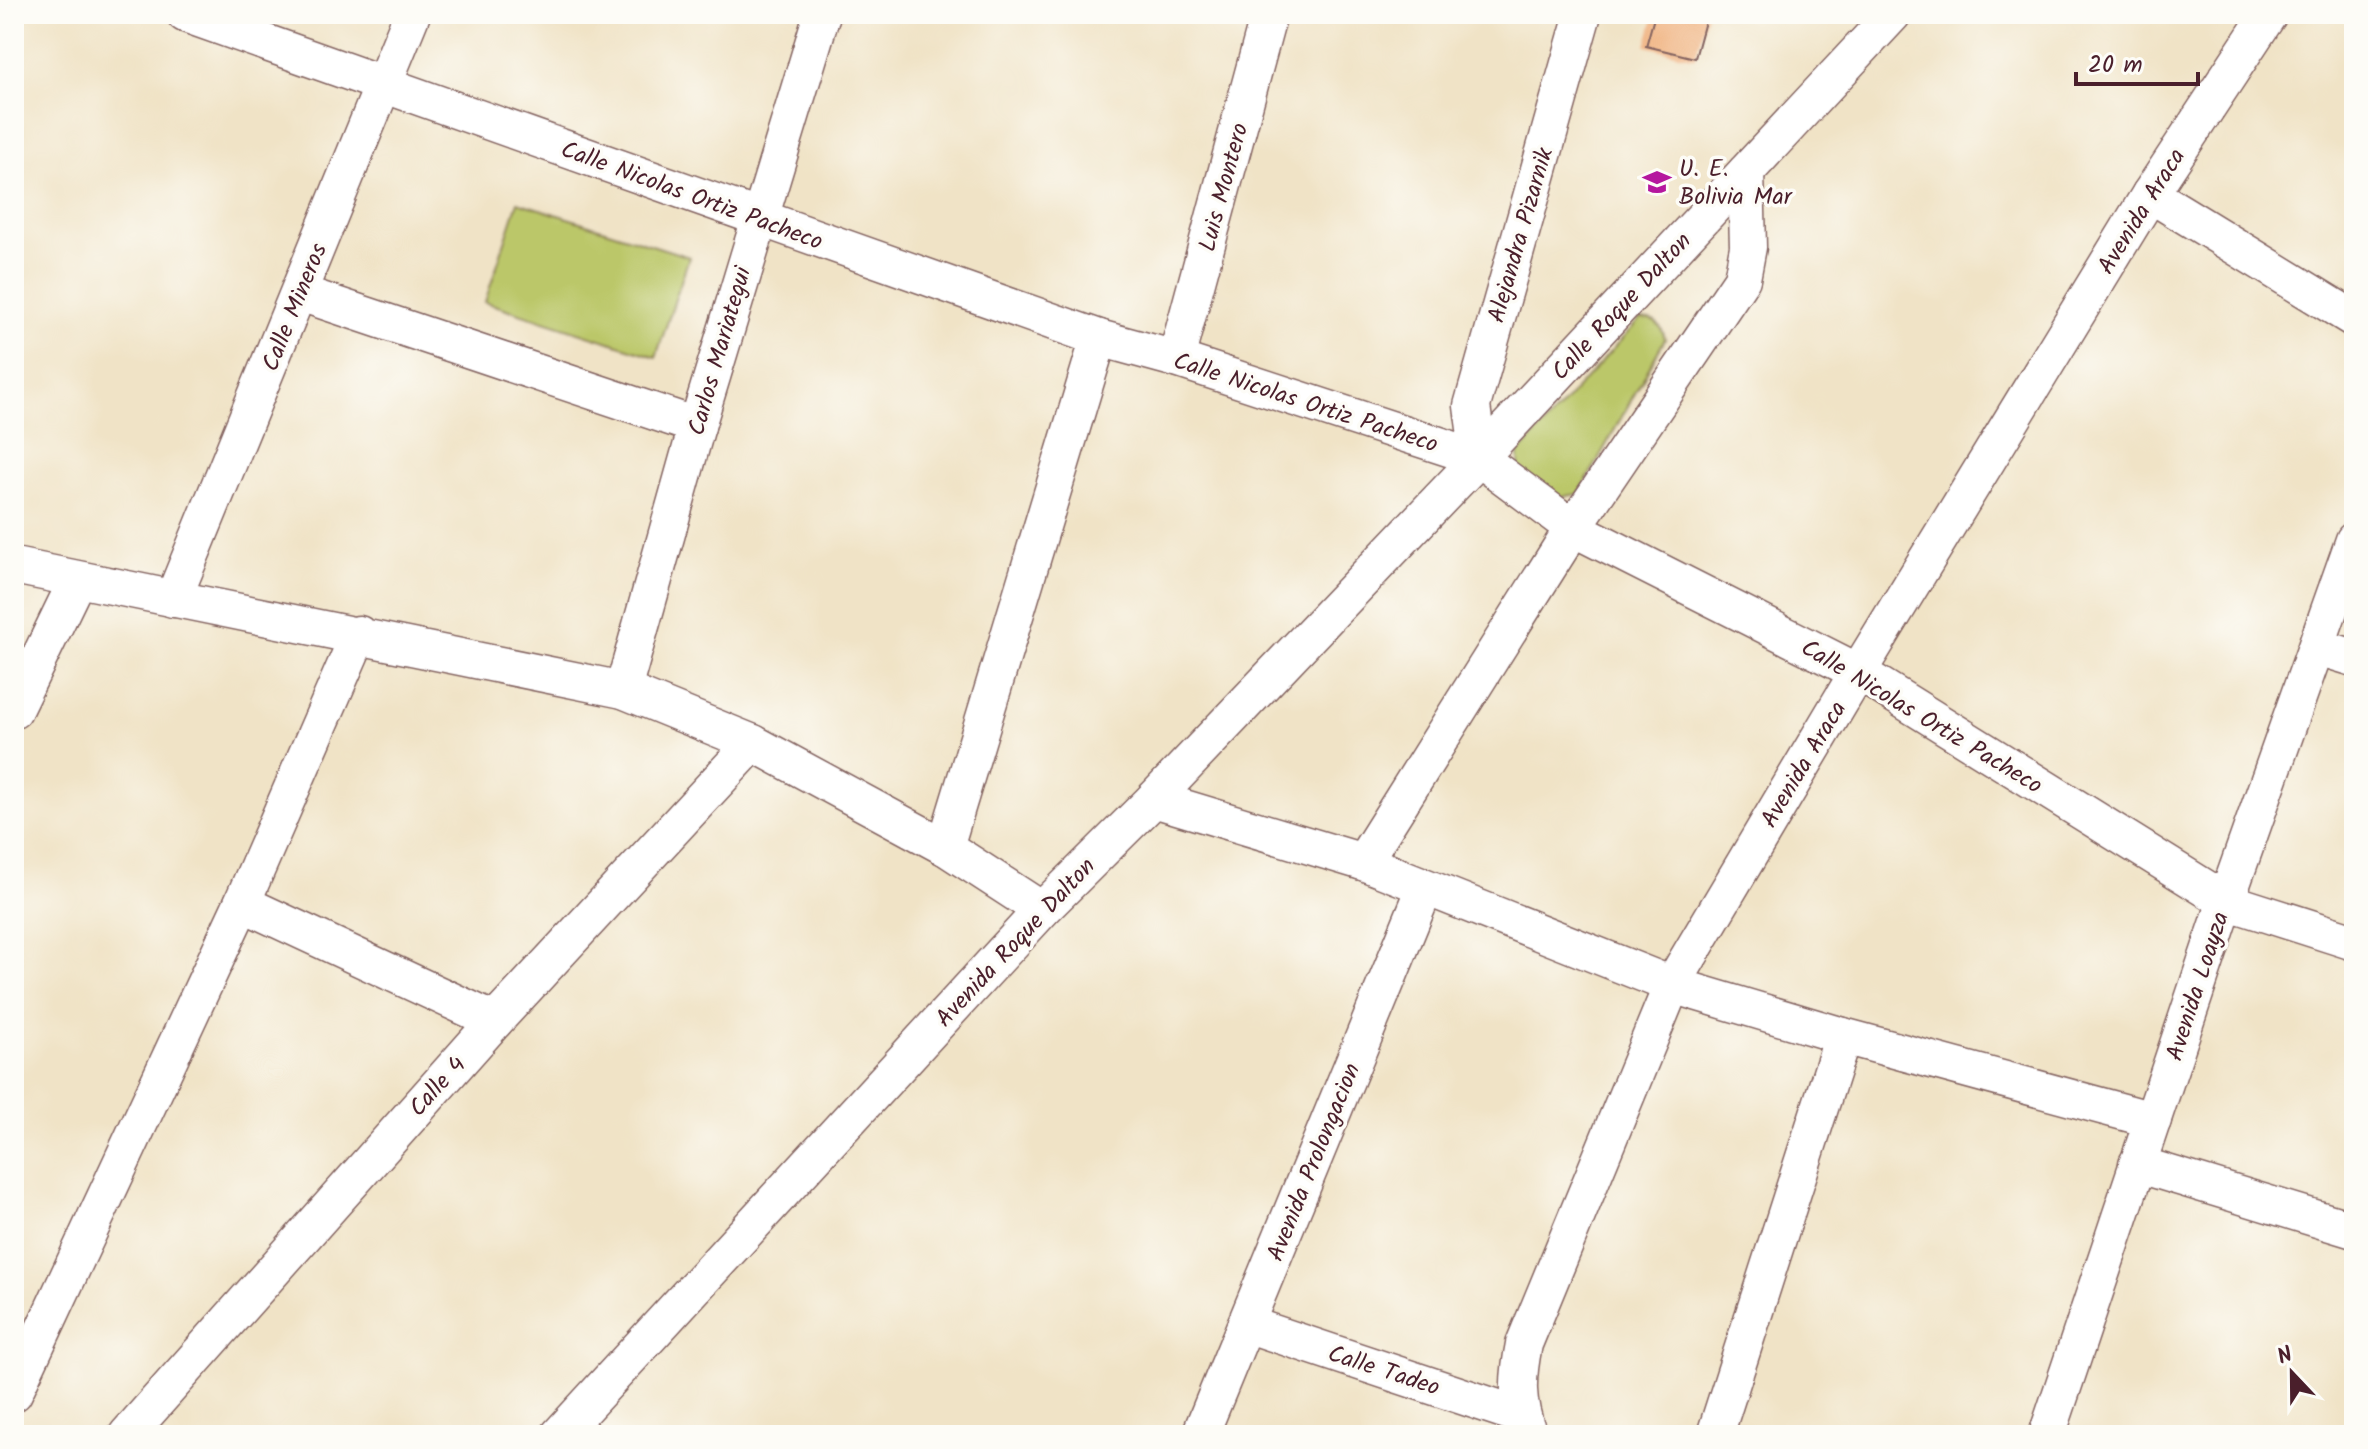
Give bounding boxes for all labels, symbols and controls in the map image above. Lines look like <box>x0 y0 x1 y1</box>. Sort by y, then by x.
scale bar <box>2076 36 2198 86</box>
text: 20 m <box>2088 46 2143 85</box>
street label: Luis Montero <box>1189 119 1260 256</box>
street label: Calle Nicolas Ortiz Pacheco <box>555 131 828 262</box>
street label: Avenida Araca <box>2088 141 2197 283</box>
street label: Alejandra Pizarnik <box>1478 143 1565 328</box>
place label: U. E. Bolivia Mar <box>1679 150 1794 217</box>
school or university icon: U. E. Bolivia Mar <box>1642 167 1672 197</box>
street label: Calle Roque Dalton <box>1542 224 1702 390</box>
street label: Calle Mineros <box>252 238 339 378</box>
street label: Carlos Mariategui <box>678 261 764 440</box>
street label: Calle Nicolas Ortiz Pacheco <box>1168 342 1443 465</box>
street label: Calle Nicolas Ortiz Pacheco <box>1793 629 2050 805</box>
street label: Avenida Araca <box>1751 694 1858 836</box>
street label: Avenida Roque Dalton <box>927 849 1106 1037</box>
street label: Avenida Loayza <box>2156 907 2241 1066</box>
street label: Calle 4 <box>400 1048 476 1126</box>
street label: Avenida Prolongacion <box>1257 1057 1372 1268</box>
north arrow <box>2252 1333 2332 1413</box>
street label: Calle Tadeo <box>1323 1335 1445 1408</box>
text: N <box>2272 1338 2299 1376</box>

